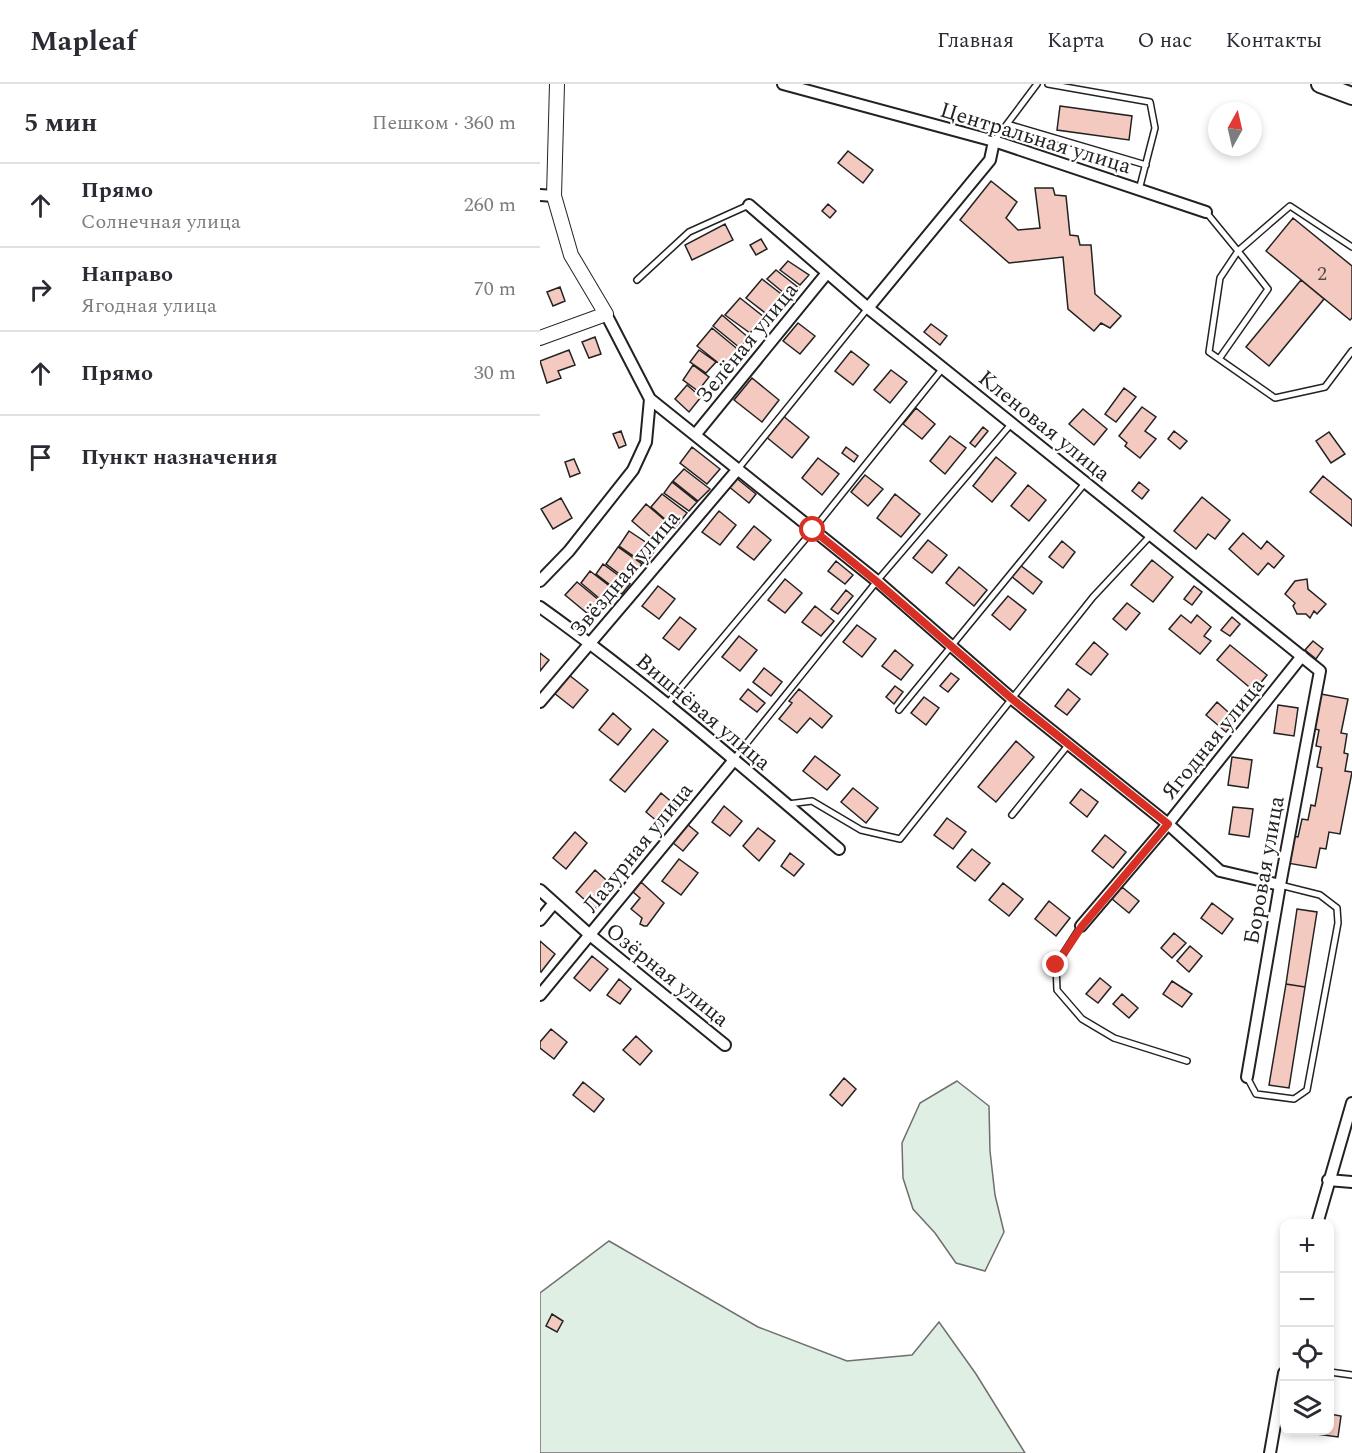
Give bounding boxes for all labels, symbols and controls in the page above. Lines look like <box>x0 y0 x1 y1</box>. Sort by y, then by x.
text: Mapleaf <box>30 20 137 63</box>
text: Главная <box>937 25 1014 57</box>
text: Карта <box>1047 25 1104 57</box>
text: О нас <box>1137 25 1192 57</box>
text: Контакты <box>1225 25 1322 57</box>
street label: Центральная улица <box>936 94 1135 183</box>
north arrow <box>1208 102 1262 156</box>
text: 5 мин <box>24 103 97 143</box>
text: Пешком · 360 m <box>372 108 516 138</box>
text: Прямо <box>81 174 153 207</box>
icon: ahead <box>24 189 57 222</box>
text: 260 m <box>464 190 516 220</box>
text: Солнечная улица <box>81 207 241 237</box>
text: Направо <box>81 258 173 291</box>
house number: 2 <box>1317 259 1327 289</box>
icon: right <box>24 273 57 306</box>
text: 70 m <box>474 274 516 304</box>
street label: Зелёная улица <box>688 275 807 411</box>
text: Ягодная улица <box>81 291 217 321</box>
icon: ahead <box>24 357 57 390</box>
text: Прямо <box>81 357 153 390</box>
text: 30 m <box>474 358 516 388</box>
street label: Кленовая улица <box>971 362 1118 490</box>
icon: arrive <box>24 441 57 474</box>
text: Пункт назначения <box>81 441 278 474</box>
street label: Звёздная улица <box>562 503 689 645</box>
route start <box>799 516 825 542</box>
street label: Вишнёвая улица <box>628 646 778 779</box>
street label: Ягодная улица <box>1153 670 1273 807</box>
street label: Лазурная улица <box>575 775 701 920</box>
street label: Боровая улица <box>1235 793 1294 947</box>
street label: Озёрная улица <box>598 915 736 1036</box>
route end <box>1042 951 1068 977</box>
map controls <box>1280 1219 1334 1435</box>
button: + <box>1280 1219 1334 1273</box>
button: − <box>1280 1273 1334 1327</box>
button: locate <box>1280 1327 1334 1381</box>
button: layers <box>1280 1381 1334 1435</box>

